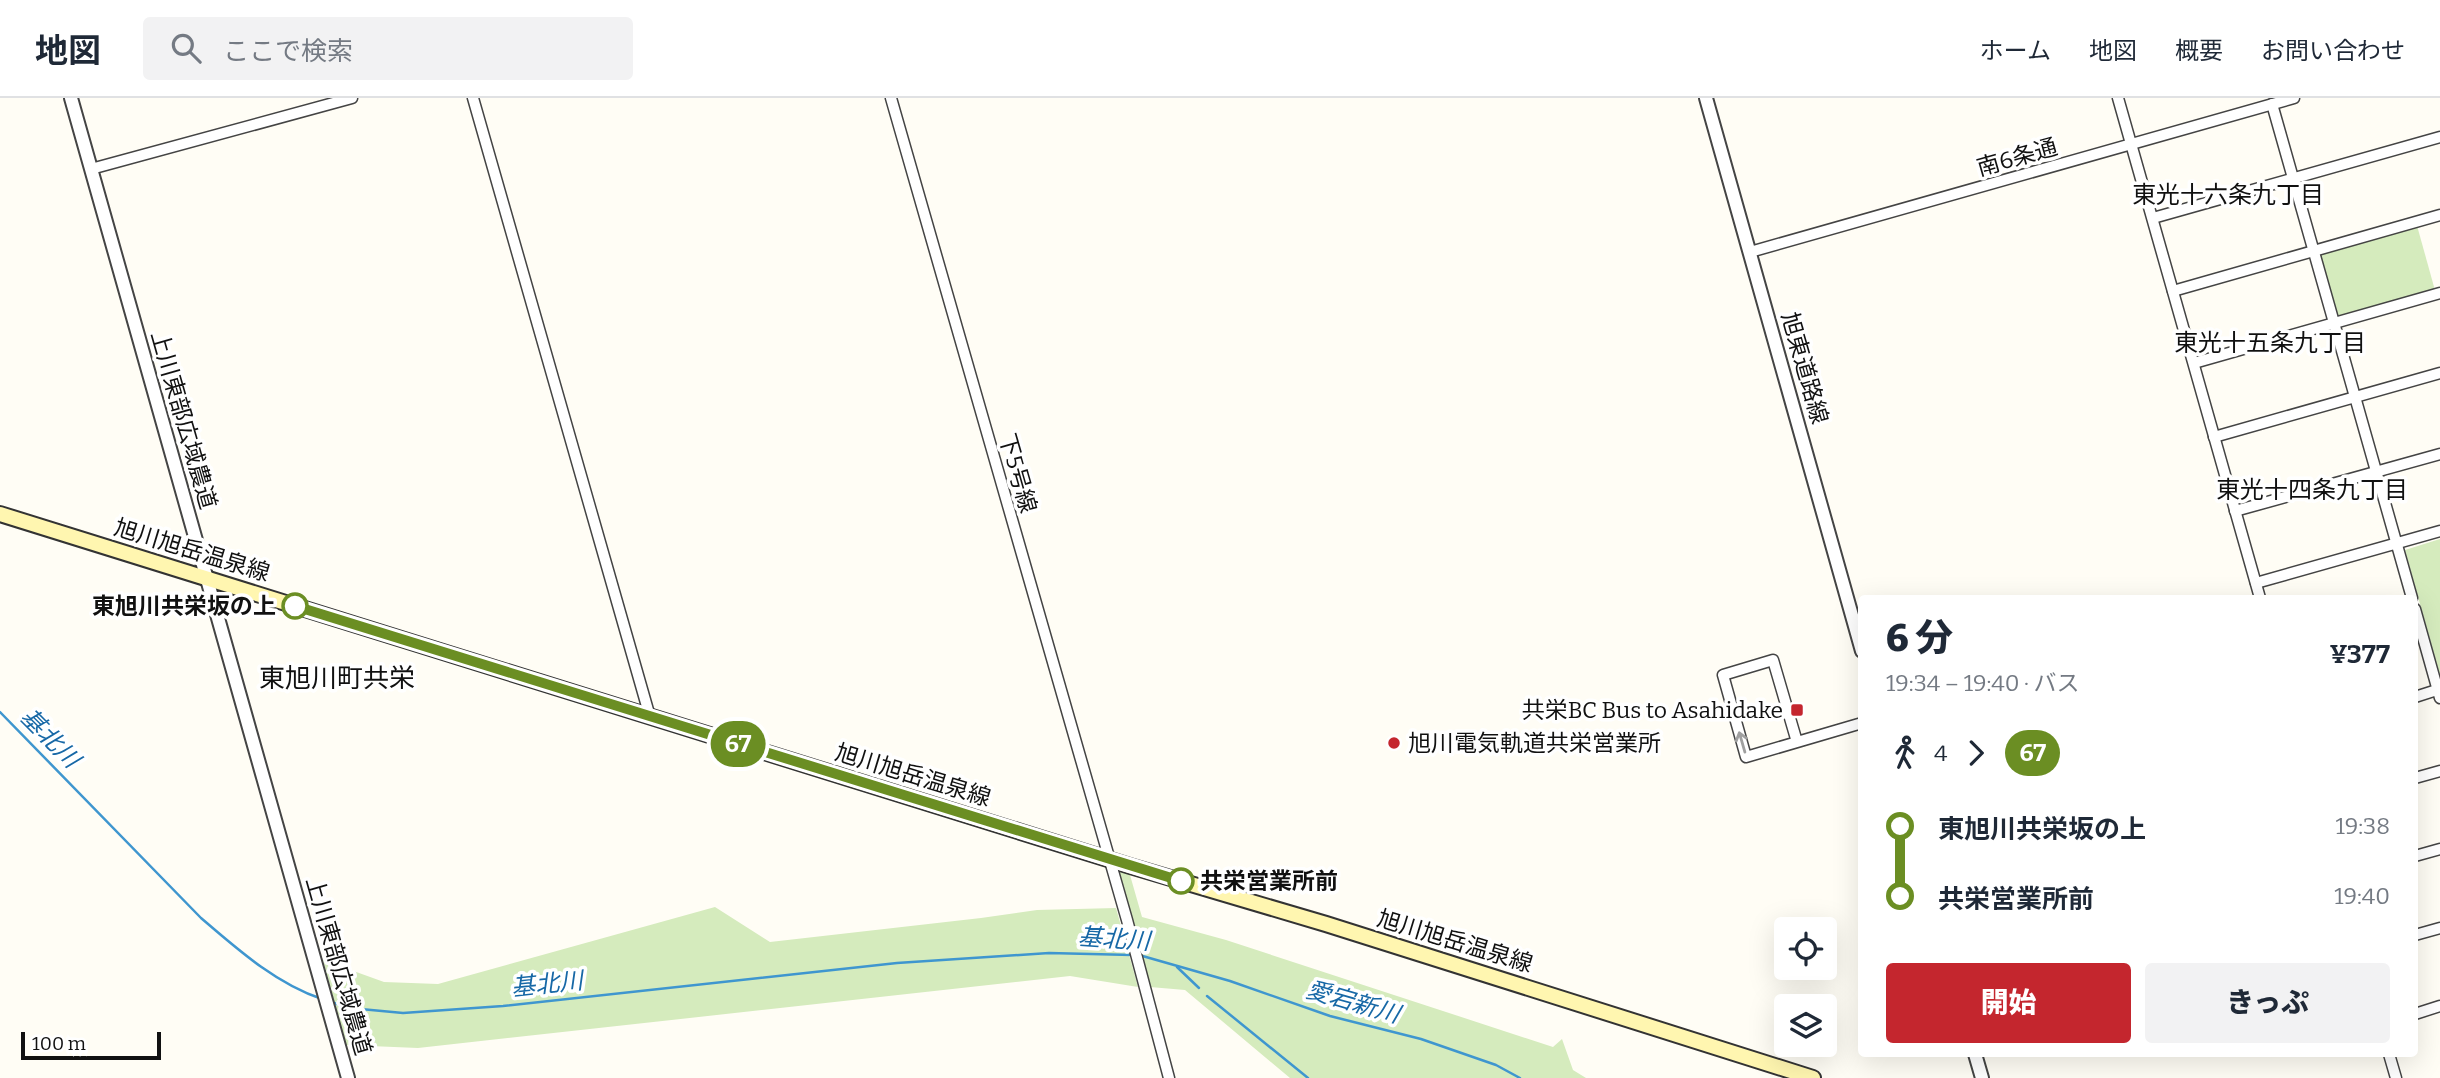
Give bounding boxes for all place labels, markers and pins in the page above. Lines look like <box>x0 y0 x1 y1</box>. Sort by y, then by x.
place label: 東旭川共栄坂の上 <box>92 592 276 620</box>
marker: 東旭川共栄坂の上 <box>282 593 308 619</box>
place label: 共栄BC Bus to Asahidake <box>1522 696 1783 724</box>
marker: 共栄BC Bus to Asahidake <box>1789 702 1805 718</box>
place label: 旭川電気軌道共栄営業所 <box>1408 729 1661 757</box>
marker: 旭川電気軌道共栄営業所 <box>1386 735 1402 751</box>
place label: 共栄営業所前 <box>1200 867 1338 895</box>
marker: 共栄営業所前 <box>1168 868 1194 894</box>

